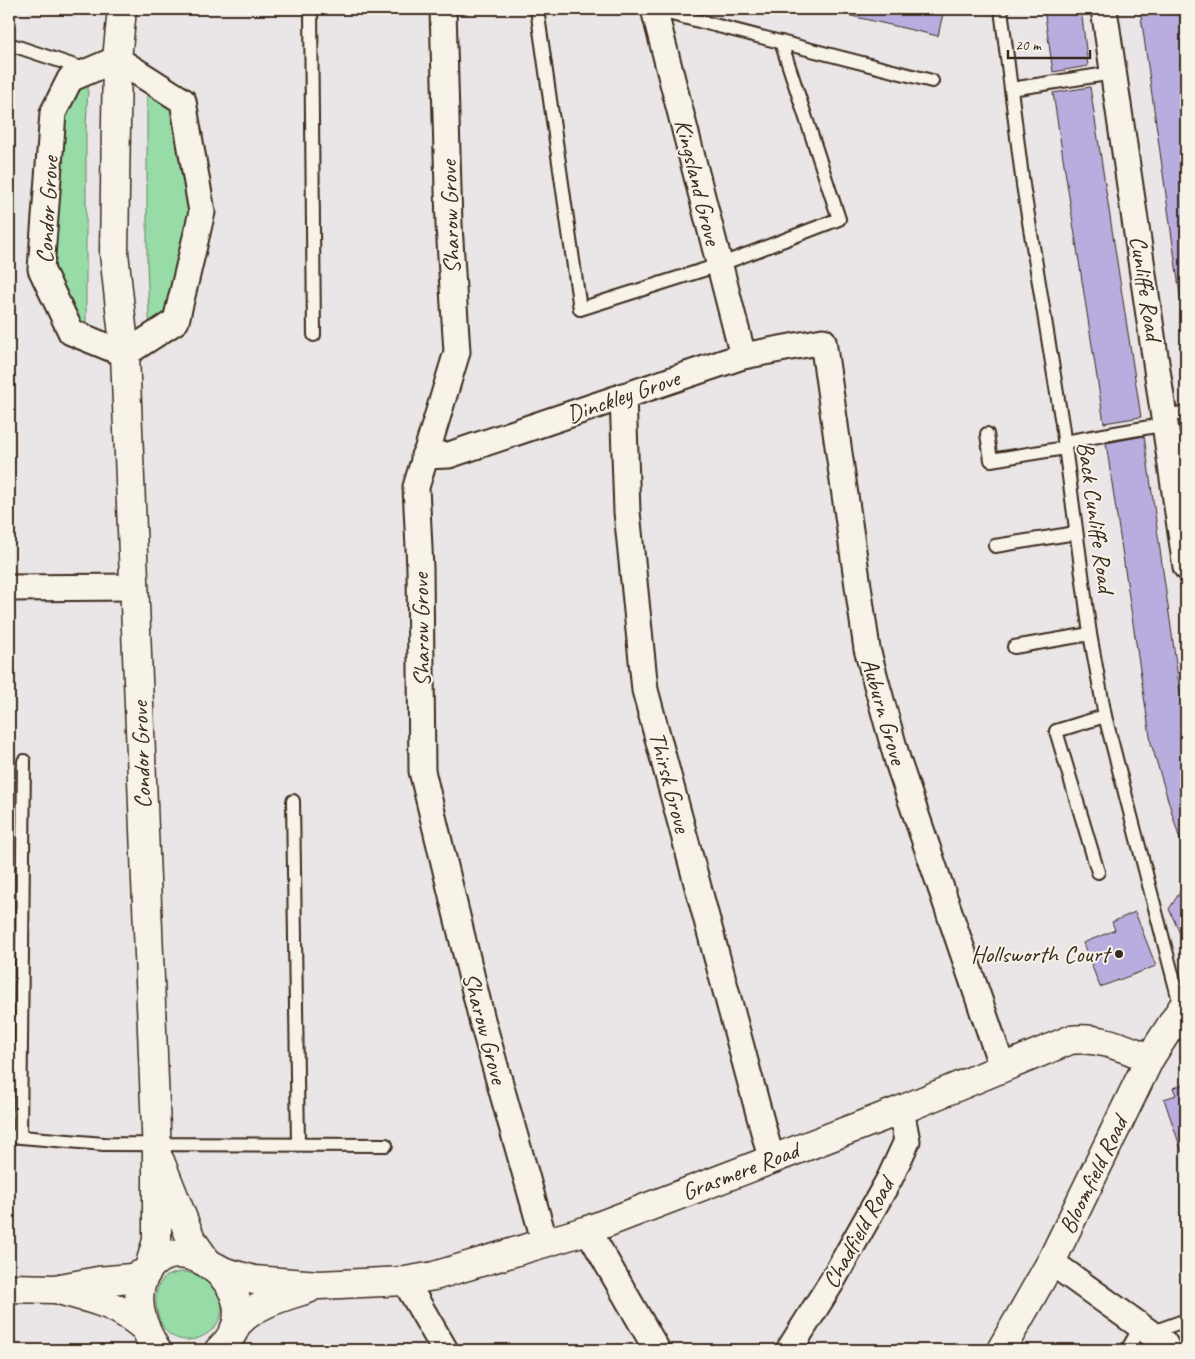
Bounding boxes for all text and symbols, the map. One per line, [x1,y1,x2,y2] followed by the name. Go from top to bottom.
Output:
[1008,28,1090,60] scale bar
[1015,36,1042,55] text: 20 m
[668,116,729,250] street label: Kingsland Grove
[29,153,65,264] street label: Condor Grove
[433,157,467,274] street label: Sharow Grove
[1123,234,1170,346] street label: Cunliffe Road
[563,362,685,429] street label: Dinckley Grove
[1071,440,1122,598] street label: Back Cunliffe Road
[405,571,437,687] street label: Sharow Grove
[854,654,914,770] street label: Auburn Grove
[124,699,158,809] street label: Condor Grove
[642,728,698,838] street label: Thirsk Grove
[971,939,1112,969] place label: Hollsworth Court
[1113,948,1125,960] marker: Hollsworth Court
[456,969,515,1089] street label: Sharow Grove
[1052,1108,1136,1239] street label: Bloomfield Road
[677,1134,806,1207] street label: Grasmere Road
[815,1169,902,1293] street label: Chadfield Road

